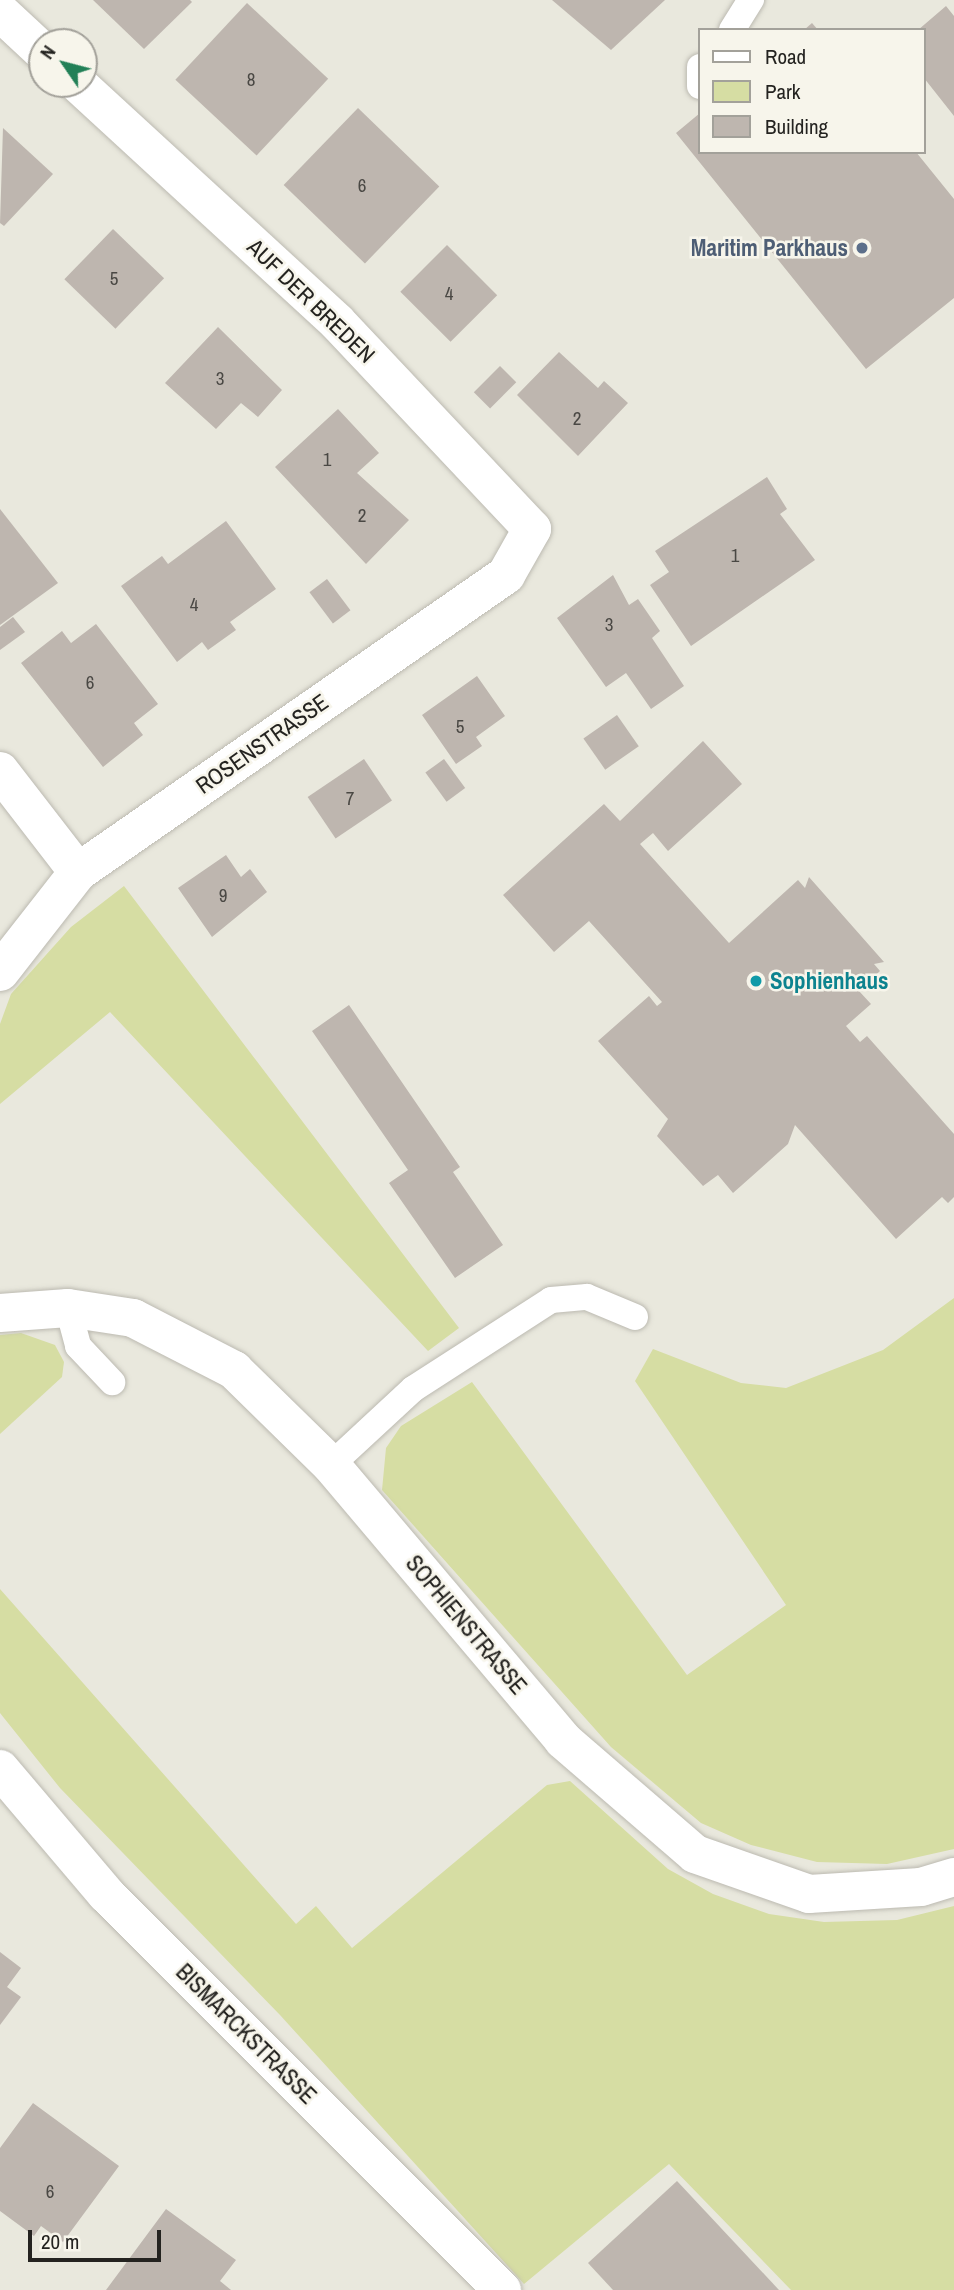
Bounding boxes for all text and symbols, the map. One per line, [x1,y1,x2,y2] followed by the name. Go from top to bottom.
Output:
[28,28,98,98] north arrow
[698,28,926,154] legend
[34,40,61,64] text: N
[765,42,806,71] text: Road
[247,69,255,91] house number: 8
[765,77,800,106] text: Park
[765,112,828,141] text: Building
[358,175,366,197] house number: 6
[241,233,381,369] street label: AUF DER BREDEN
[691,234,848,262] place label: Maritim Parkhaus
[854,240,870,256] marker: Maritim Parkhaus
[110,268,118,290] house number: 5
[445,283,453,305] house number: 4
[216,368,224,390] house number: 3
[573,408,581,430] house number: 2
[323,449,331,471] house number: 1
[358,505,366,527] house number: 2
[731,545,739,567] house number: 1
[190,594,198,616] house number: 4
[605,614,613,636] house number: 3
[86,672,94,694] house number: 6
[191,688,333,800] street label: ROSENSTRASSE
[456,716,464,738] house number: 5
[346,788,354,810] house number: 7
[219,885,227,907] house number: 9
[770,967,888,995] place label: Sophienhaus
[748,973,764,989] marker: Sophienhaus
[400,1550,532,1700] street label: SOPHIENSTRASSE
[170,1958,322,2110] street label: BISMARCKSTRASSE
[46,2181,54,2203] house number: 6
[32,2216,164,2260] scale bar
[41,2227,79,2256] text: 20 m

